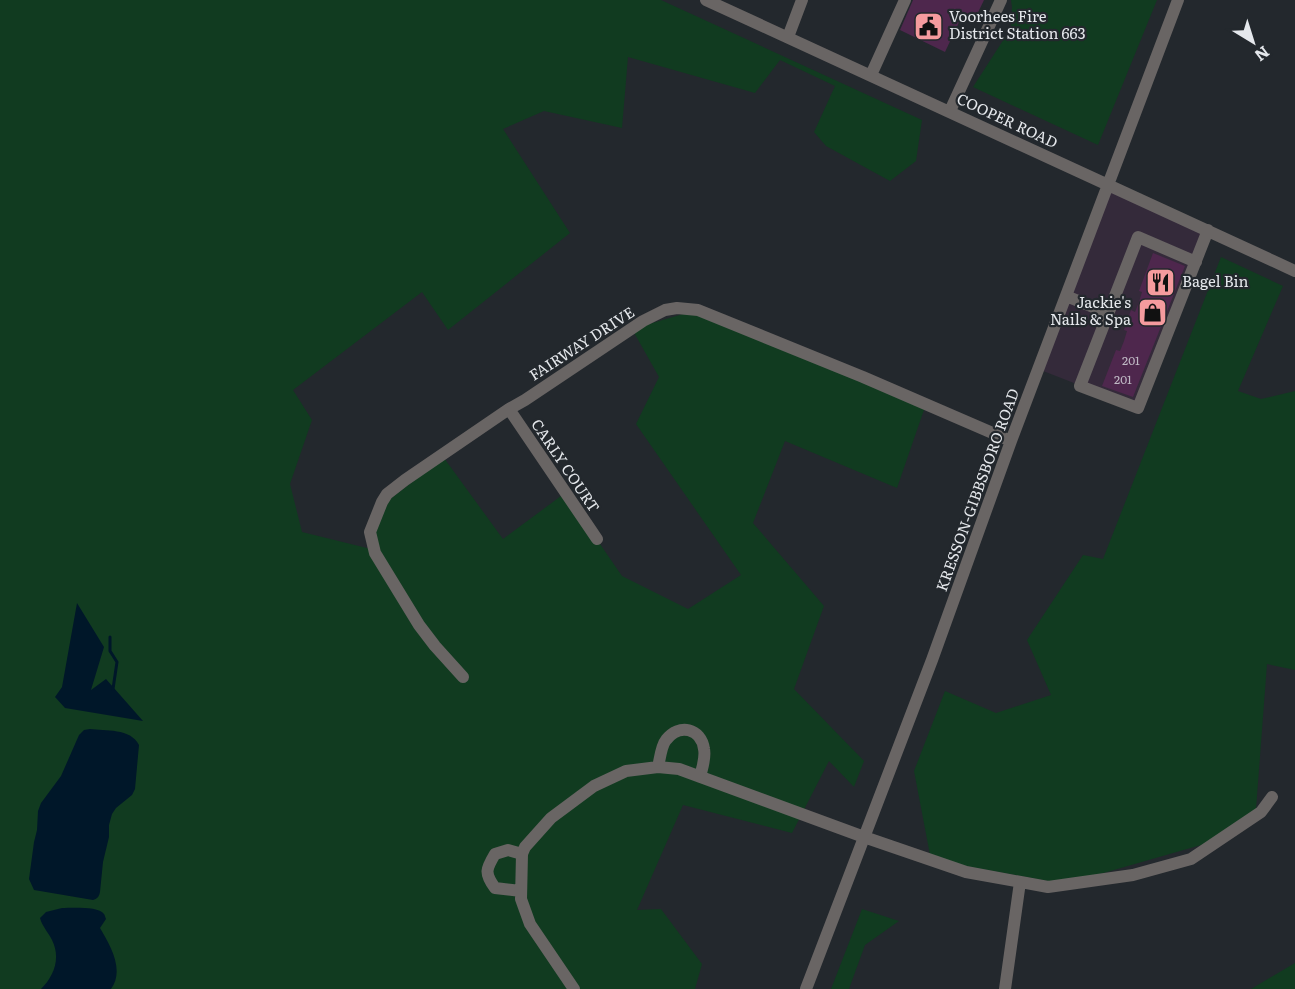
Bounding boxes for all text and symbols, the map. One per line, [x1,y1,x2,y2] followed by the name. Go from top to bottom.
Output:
[949,4,1086,44] place label: Voorhees Fire District Station 663
[912,10,944,42] public building icon: Voorhees Fire District Station 663
[1223,12,1283,72] north arrow
[1250,41,1276,68] text: N
[953,86,1062,153] street label: COOPER ROAD
[1145,266,1177,298] restaurant icon: Bagel Bin
[1182,269,1249,292] place label: Bagel Bin
[1050,290,1132,330] place label: Jackie's Nails & Spa
[1136,296,1168,328] shop icon: Jackie's Nails & Spa
[524,300,639,386] street label: FAIRWAY DRIVE
[1122,351,1140,369] house number: 201
[1114,370,1132,388] house number: 201
[929,385,1024,594] street label: KRESSON-GIBBSBORO ROAD
[526,414,606,517] street label: CARLY COURT

